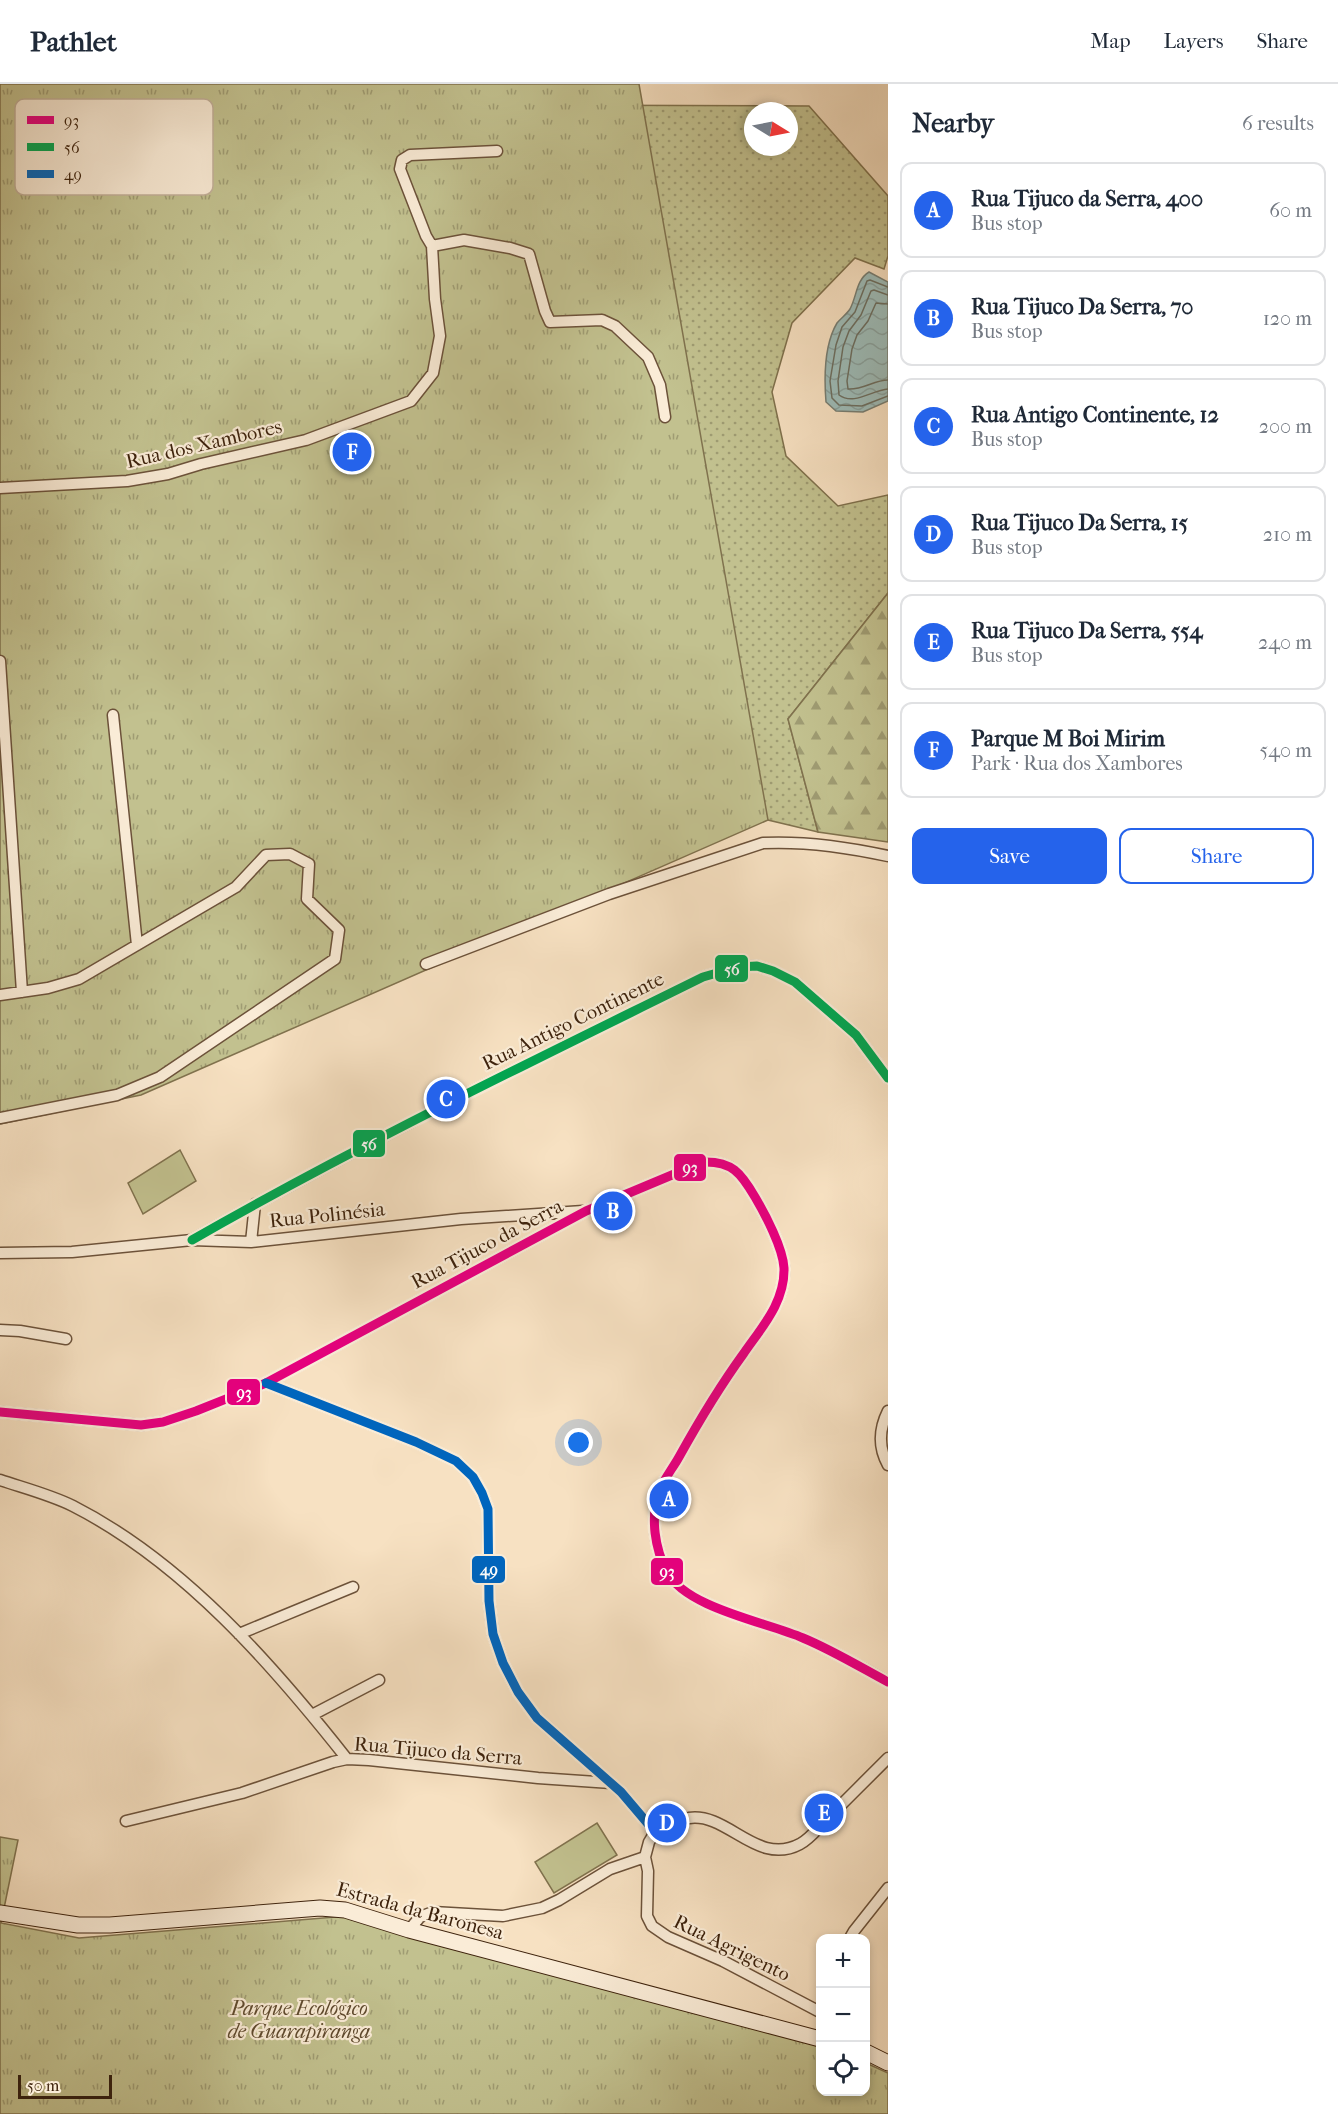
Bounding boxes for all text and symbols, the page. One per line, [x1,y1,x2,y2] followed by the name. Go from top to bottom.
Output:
[30,25,117,58] text: Pathlet
[1090,29,1131,53] text: Map
[1164,29,1223,53] text: Layers
[1256,29,1308,53] text: Share
[15,99,213,195] legend
[744,102,798,156] north arrow
[912,108,994,139] text: Nearby
[64,111,79,130] text: 93
[1242,112,1314,135] text: 6 results
[64,138,80,157] text: 56
[64,165,82,184] text: 49
[971,186,1203,212] text: Rua Tijuco da Serra, 400
[927,199,940,222] text: A
[1269,199,1312,222] text: 60 m
[971,212,1043,235] text: Bus stop
[971,294,1193,320] text: Rua Tijuco Da Serra, 70
[927,307,940,330] text: B
[1263,307,1312,330] text: 120 m
[971,320,1043,343] text: Bus stop
[971,402,1219,428] text: Rua Antigo Continente, 12
[124,415,284,473] street label: Rua dos Xambores
[927,415,940,438] text: C
[1259,415,1312,438] text: 200 m
[971,428,1043,451] text: Bus stop
[332,430,372,475] pin: F
[971,510,1188,536] text: Rua Tijuco Da Serra, 15
[926,523,941,546] text: D
[1263,523,1312,546] text: 210 m
[971,536,1043,559] text: Bus stop
[971,618,1203,644] text: Rua Tijuco Da Serra, 554
[927,631,940,654] text: E
[1258,631,1312,654] text: 240 m
[971,644,1043,667] text: Bus stop
[971,726,1165,752] text: Parque M Boi Mirim
[928,739,939,762] text: F
[1260,739,1312,762] text: 540 m
[971,752,1183,775] text: Park · Rua dos Xambores
[912,828,1107,884] button: Save
[1119,828,1314,884] button: Share
[714,954,749,983] line badge: 56
[724,960,740,979] text: 56
[478,967,668,1075] street label: Rua Antigo Continente
[426,1076,466,1122] pin: C
[352,1129,386,1158] line badge: 56
[361,1135,377,1154] text: 56
[673,1153,707,1182] line badge: 93
[682,1158,697,1178] text: 93
[594,1188,632,1234] pin: B
[407,1194,567,1294] street label: Rua Tijuco da Serra
[268,1197,387,1233] street label: Rua Polinésia
[226,1378,261,1406] line badge: 93
[236,1383,251,1403] text: 93
[564,1428,593,1457] your location
[650,1476,688,1522] pin: A
[471,1555,506,1584] line badge: 49
[650,1557,684,1586] line badge: 93
[479,1560,498,1580] text: 49
[659,1562,674,1582] text: 93
[353,1732,524,1770] street label: Rua Tijuco da Serra
[804,1790,844,1836] pin: E
[648,1800,686,1846] pin: D
[334,1878,507,1945] street label: Estrada da Baronesa
[670,1910,794,1986] street label: Rua Agrigento
[816,1934,870,2096] map controls
[816,1934,870,1988] button: +
[816,1988,870,2042] button: −
[228,1997,370,2043] park label: Parque Ecológico de Guarapiranga
[816,2042,870,2096] button: locate
[18,2072,112,2100] scale bar
[27,2076,59,2095] text: 50 m

